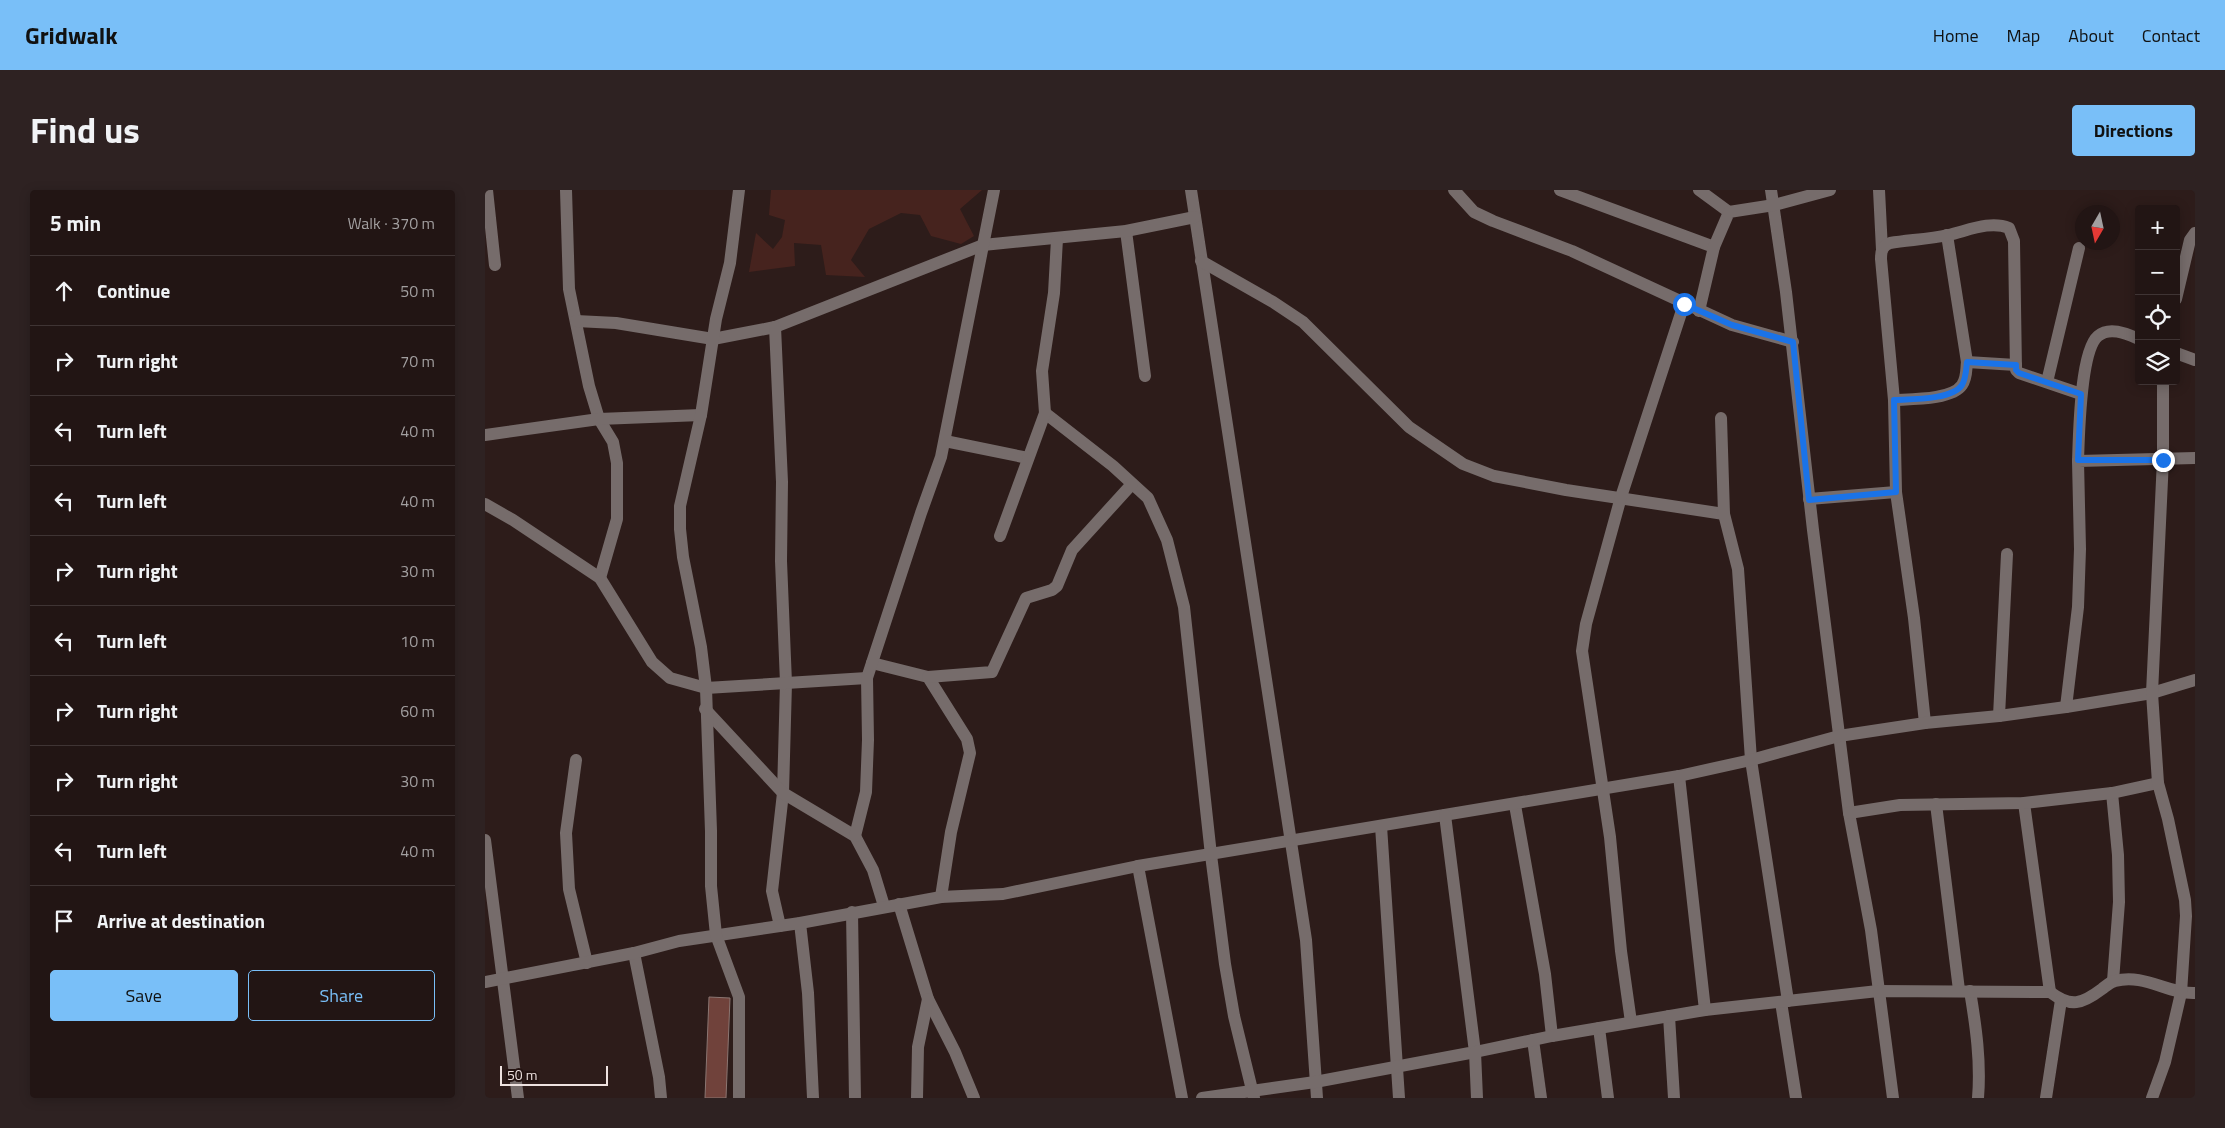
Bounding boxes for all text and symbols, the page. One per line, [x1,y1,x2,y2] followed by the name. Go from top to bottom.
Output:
[25,17,118,53] text: Gridwalk
[1933,22,1979,49] text: Home
[2007,22,2040,49] text: Map
[2068,22,2114,49] text: About
[2142,22,2200,49] text: Contact
[30,103,140,157] text: Find us
[2072,105,2195,156] button: Directions
[2075,205,2120,250] north arrow
[2135,205,2180,385] map controls
[2135,205,2180,250] button: +
[50,207,101,239] text: 5 min
[347,211,435,235] text: Walk · 370 m
[2135,250,2180,295] button: −
[97,276,170,305] text: Continue
[50,277,78,305] icon: ahead
[400,279,435,303] text: 50 m
[1673,293,1696,316] route start
[2135,295,2180,340] button: locate
[2135,340,2180,385] button: layers
[97,346,178,375] text: Turn right
[50,347,78,375] icon: right
[400,349,435,373] text: 70 m
[97,416,167,445] text: Turn left
[50,417,78,445] icon: left
[400,419,435,443] text: 40 m
[2152,449,2175,472] route end
[97,486,167,515] text: Turn left
[50,487,78,515] icon: left
[400,489,435,513] text: 40 m
[97,556,178,585] text: Turn right
[50,557,78,585] icon: right
[400,559,435,583] text: 30 m
[97,626,167,655] text: Turn left
[50,627,78,655] icon: left
[400,629,435,653] text: 10 m
[97,696,178,725] text: Turn right
[50,697,78,725] icon: right
[400,699,435,723] text: 60 m
[97,766,178,795] text: Turn right
[50,767,78,795] icon: right
[400,769,435,793] text: 30 m
[97,836,167,865] text: Turn left
[50,837,78,865] icon: left
[400,839,435,863] text: 40 m
[97,906,265,935] text: Arrive at destination
[50,907,78,935] icon: arrive
[50,970,238,1021] button: Save
[248,970,435,1021] button: Share
[500,1063,607,1086] scale bar
[507,1064,537,1085] text: 50 m

